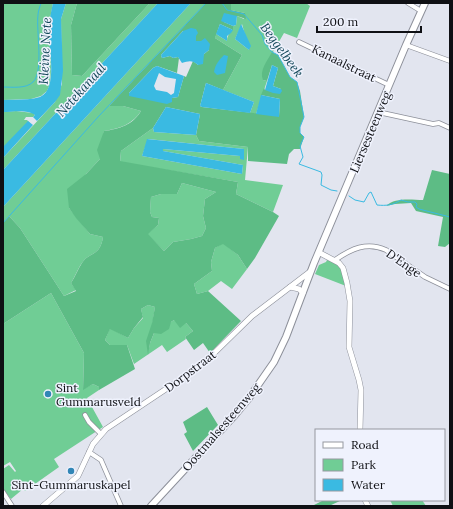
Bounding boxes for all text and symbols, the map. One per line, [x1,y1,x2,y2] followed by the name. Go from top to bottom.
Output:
[317,8,421,34] scale bar
[323,14,359,29] text: 200 m
[35,17,55,85] water label: Kleine Nete
[256,19,308,81] water label: Beggelbeek
[309,41,379,85] street label: Kanaalstraat
[52,59,110,120] water label: Netekanaal
[346,89,394,175] street label: Liersesteenweg
[384,246,425,281] street label: D'Enge
[161,347,219,395] street label: Dorpstraat
[56,380,141,409] place label: Sint Gummarusveld
[179,380,264,474] street label: Oostmalsesteenweg
[43,389,53,399] marker: Sint Gummarusveld
[315,429,445,501] legend
[351,437,379,452] text: Road
[351,457,377,472] text: Park
[66,466,76,476] marker: Sint-Gummaruskapel
[11,477,131,492] place label: Sint-Gummaruskapel
[351,477,386,492] text: Water

